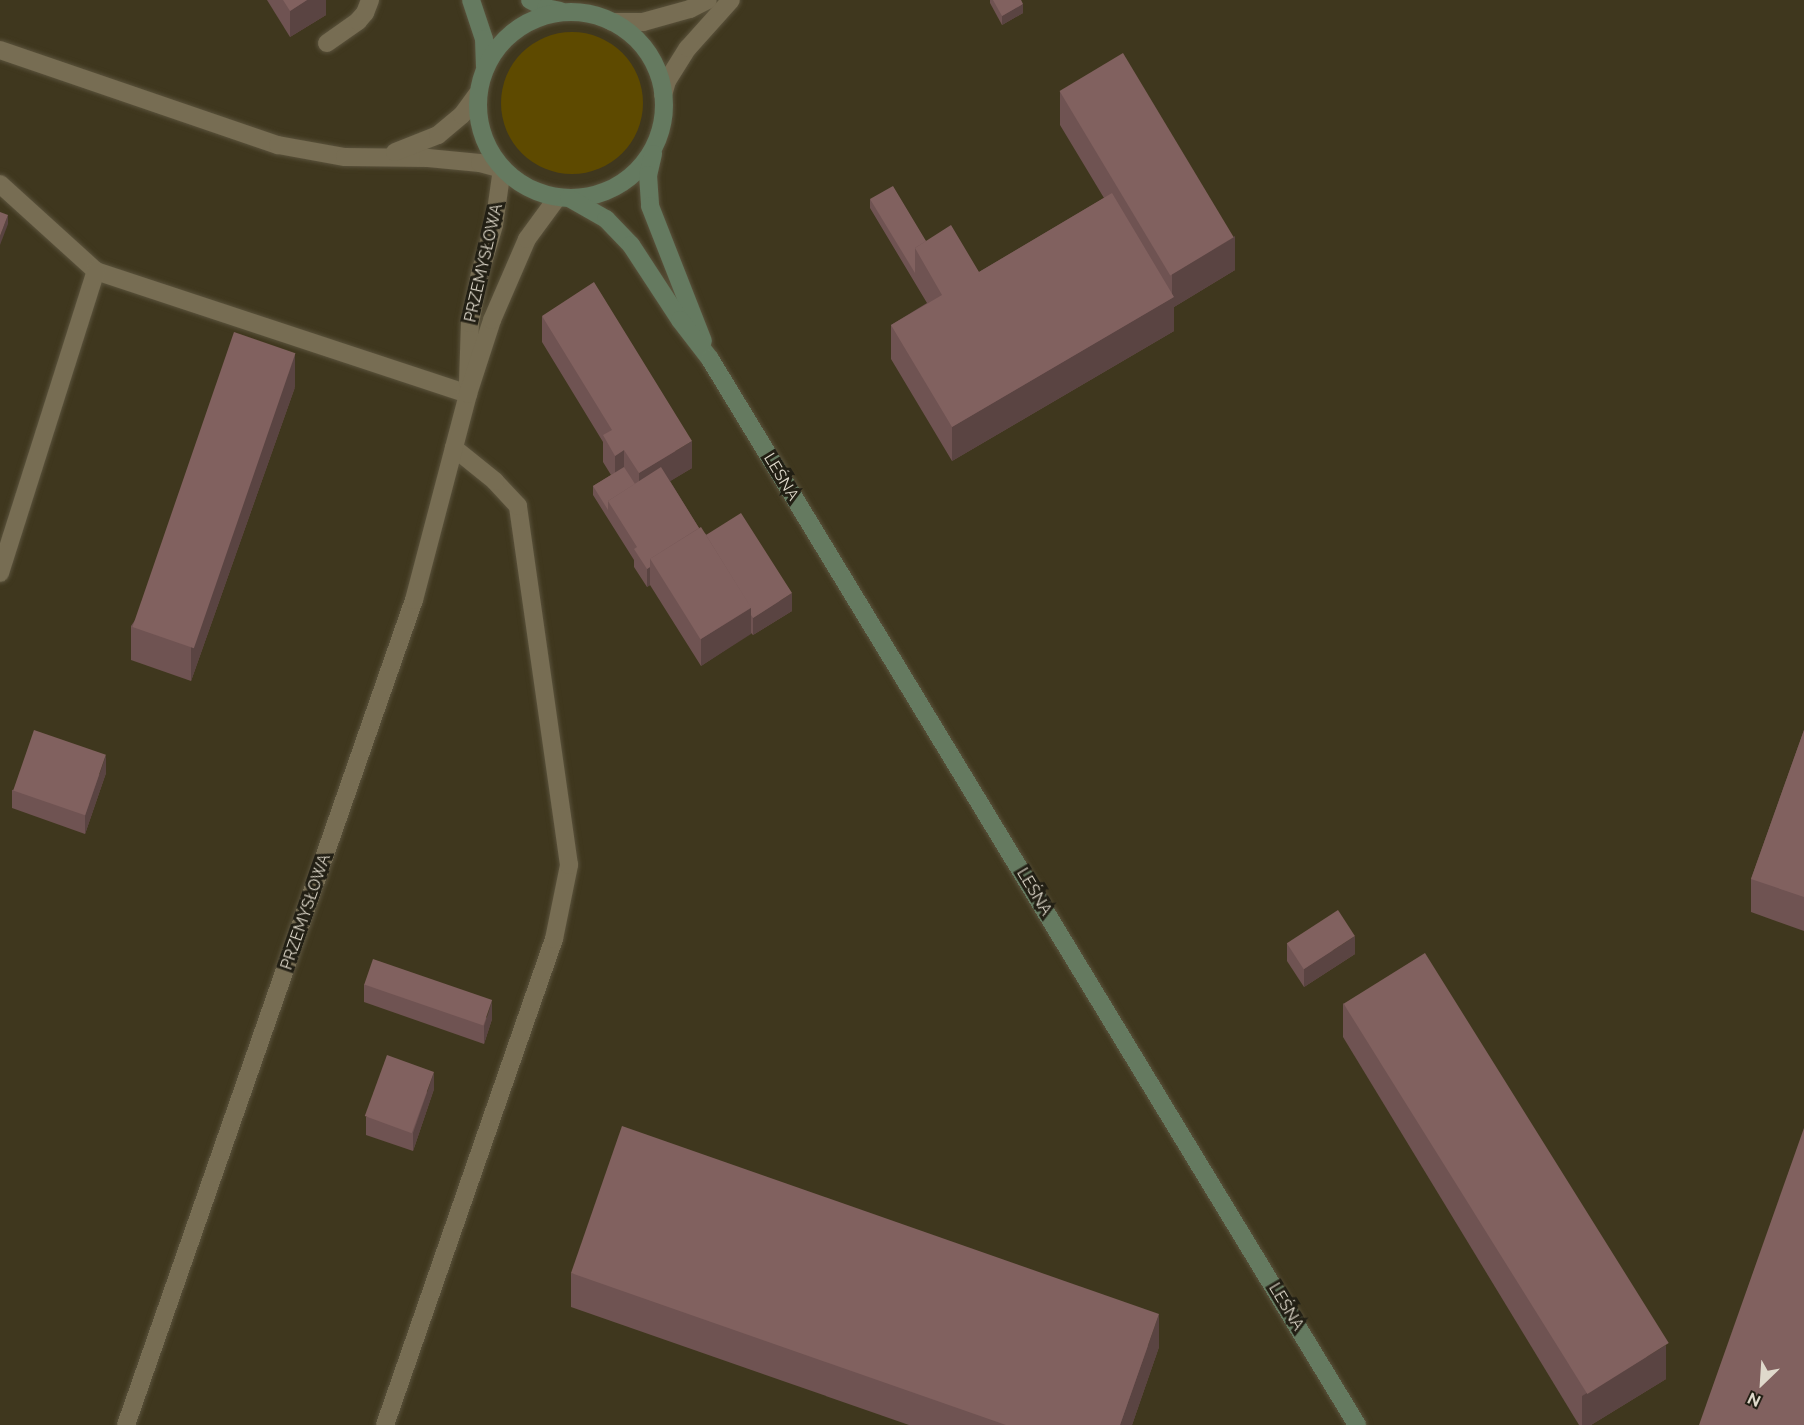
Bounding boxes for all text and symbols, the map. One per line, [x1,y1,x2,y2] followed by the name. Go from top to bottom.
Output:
[461,202,507,324] street label: PRZEMYSŁOWA
[759,450,803,504] street label: LEŚNA
[277,852,335,972] street label: PRZEMYSŁOWA
[1012,865,1056,919] street label: LEŚNA
[1264,1280,1308,1334] street label: LEŚNA
[1732,1353,1792,1413] north arrow
[1745,1389,1764,1411] text: N

